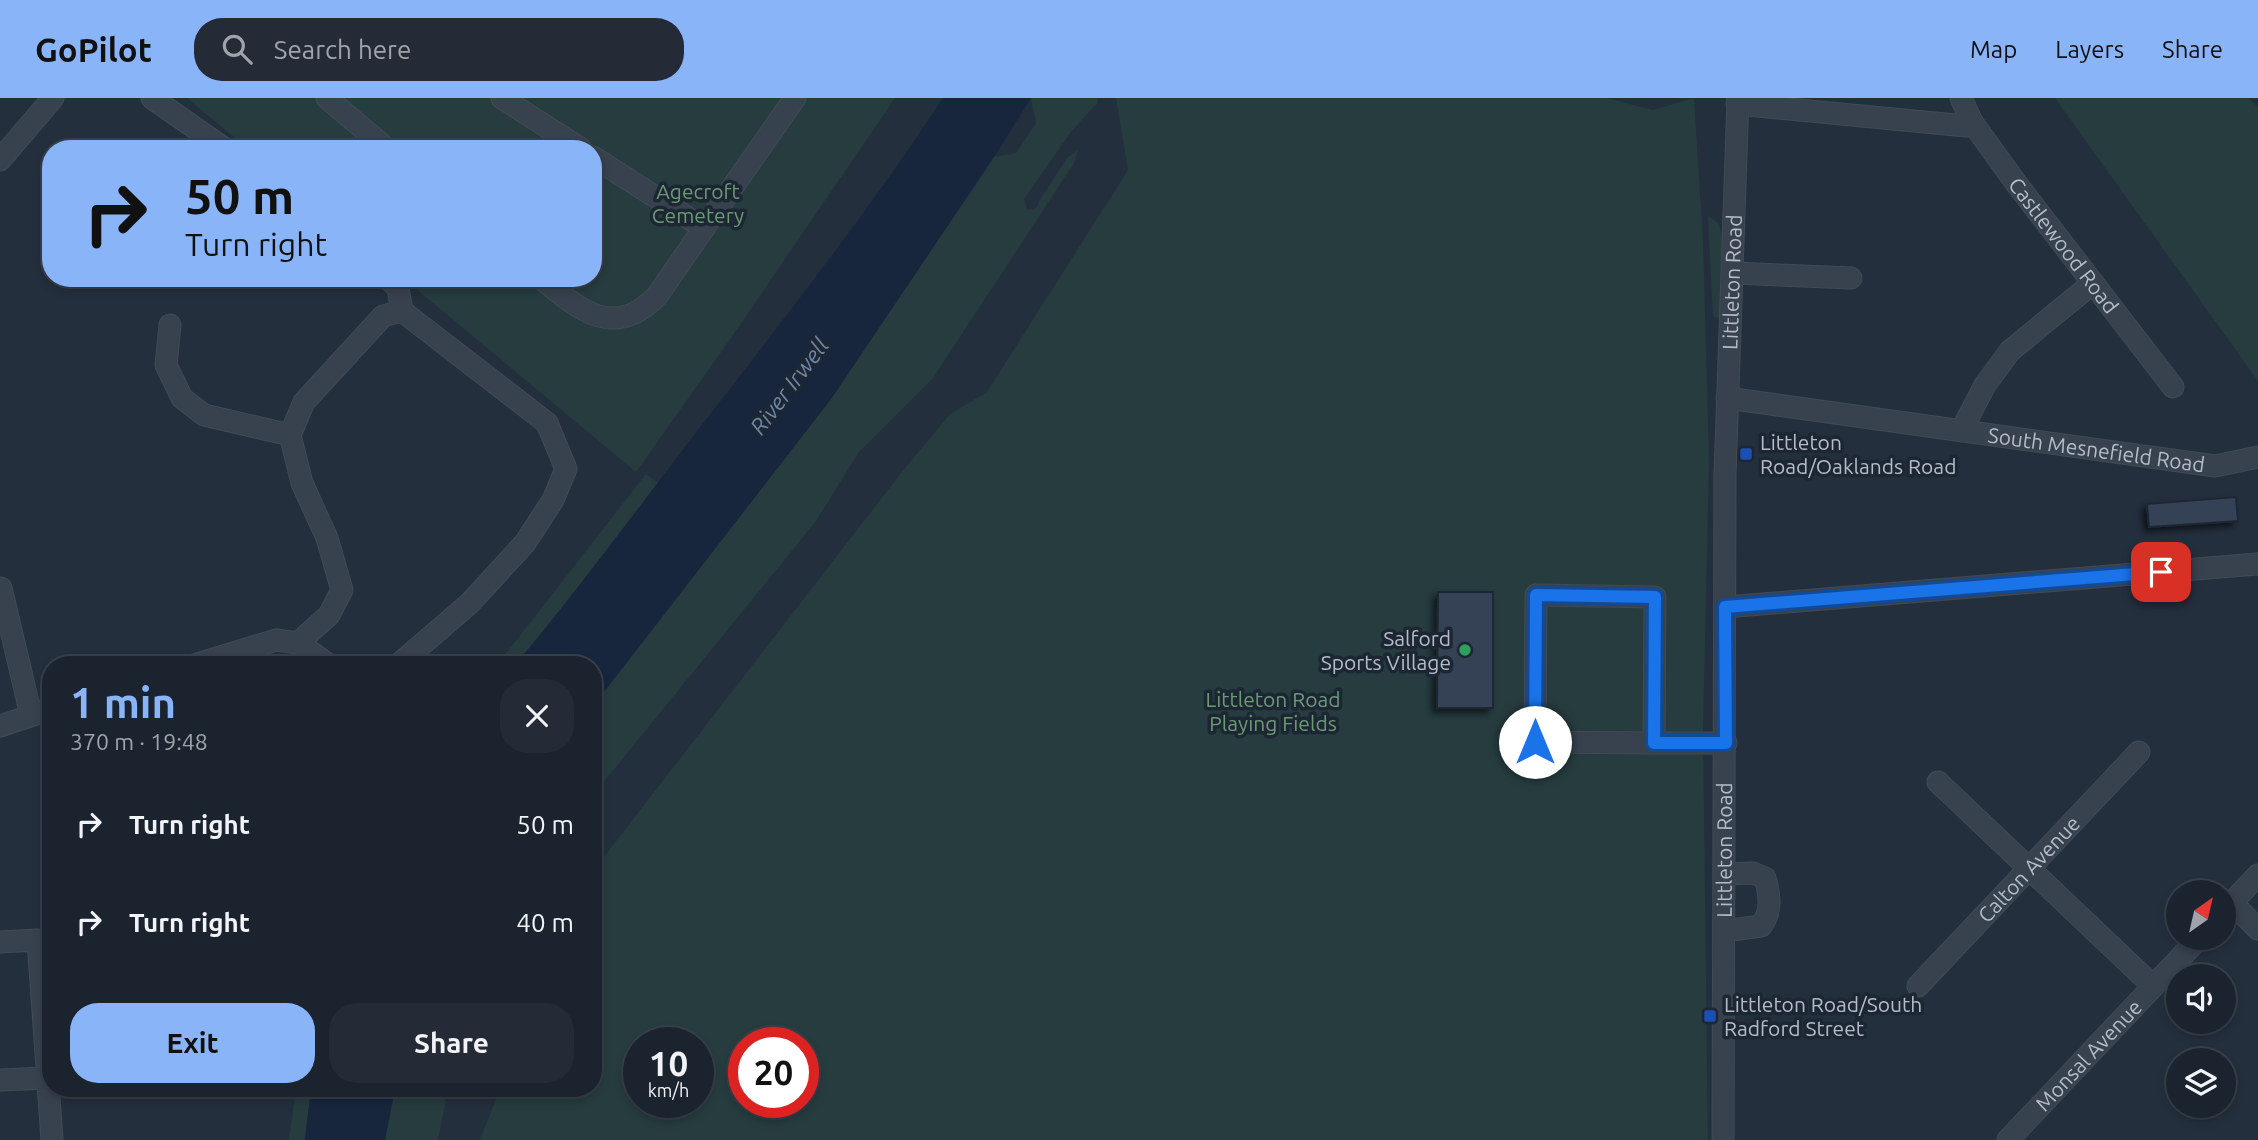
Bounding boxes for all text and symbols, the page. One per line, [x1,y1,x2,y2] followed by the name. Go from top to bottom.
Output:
[194,18,684,81] search box
[218,30,256,68] icon: search
[35,31,152,68] text: GoPilot
[274,35,411,64] text: Search here
[1970,36,2017,63] text: Map
[2055,36,2124,63] text: Layers
[2162,36,2223,63] text: Share
[70,168,161,259] icon: right
[185,168,294,223] text: 50 m
[2004,173,2124,318] street label: Castlewood Road
[652,179,744,227] park label: Agecroft Cemetery
[1717,214,1746,350] street label: Littleton Road
[185,226,327,262] text: Turn right
[745,333,834,439] water label: River Irwell
[1986,423,2206,476] street label: South Mesnefield Road
[1760,430,1956,478] place label: Littleton Road/Oaklands Road
[1738,446,1754,462] marker: Littleton Road/Oaklands Road
[2131,542,2191,602] pin
[2142,553,2180,591] icon: arrive
[1321,626,1451,674] place label: Salford Sports Village
[1457,642,1473,658] marker: Salford Sports Village
[70,679,176,726] text: 1 min
[500,679,574,753] button: close
[1205,687,1341,735] park label: Littleton Road Playing Fields
[1498,705,1572,779] position arrow
[70,729,208,754] text: 370 m · 19:48
[1712,782,1736,918] street label: Littleton Road
[70,805,108,843] icon: right
[129,810,250,839] text: Turn right
[516,810,574,839] text: 50 m
[1973,811,2084,927] street label: Calton Avenue
[2166,880,2236,950] north arrow
[2166,880,2236,1118] map controls
[70,903,108,941] icon: right
[129,908,250,937] text: Turn right
[516,908,574,937] text: 40 m
[2166,964,2236,1034] button: sound
[1724,992,1922,1040] place label: Littleton Road/South Radford Street
[2030,995,2146,1115] street label: Monsal Avenue
[70,1003,315,1083] button: Exit
[329,1003,574,1083] button: Share
[1702,1008,1718,1024] marker: Littleton Road/South Radford Street
[728,1027,819,1118] speed limit sign: 20
[649,1043,688,1083] text: 10
[2166,1048,2236,1118] button: layers
[648,1080,689,1100] text: km/h

